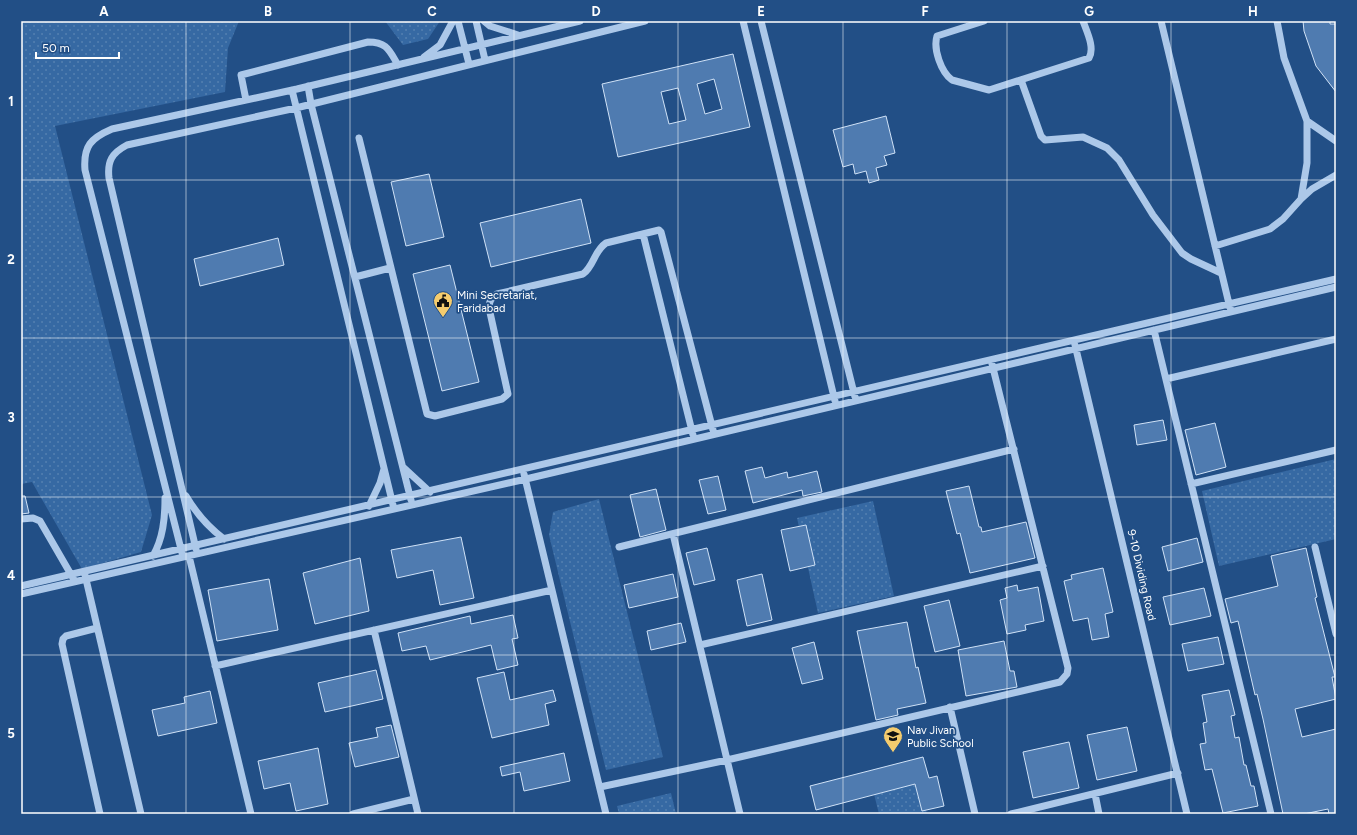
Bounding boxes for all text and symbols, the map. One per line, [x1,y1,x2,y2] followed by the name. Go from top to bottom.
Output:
[99,4,109,19] text: A
[264,4,272,19] text: B
[427,4,437,19] text: C
[591,4,601,19] text: D
[757,4,765,19] text: E
[921,4,929,19] text: F
[1084,4,1094,19] text: G
[1248,4,1258,19] text: H
[36,34,119,60] scale bar
[42,41,70,55] text: 50 m
[8,94,14,109] text: 1
[7,252,15,267] text: 2
[457,289,537,315] place label: Mini Secretariat, Faridabad
[432,290,454,318] public building icon: Mini Secretariat, Faridabad
[7,410,15,425] text: 3
[1125,528,1158,622] street label: 9-10 Dividing Road
[7,568,15,583] text: 4
[907,724,974,750] place label: Nav Jivan Public School
[882,725,904,753] school or university icon: Nav Jivan Public School
[7,726,15,741] text: 5

